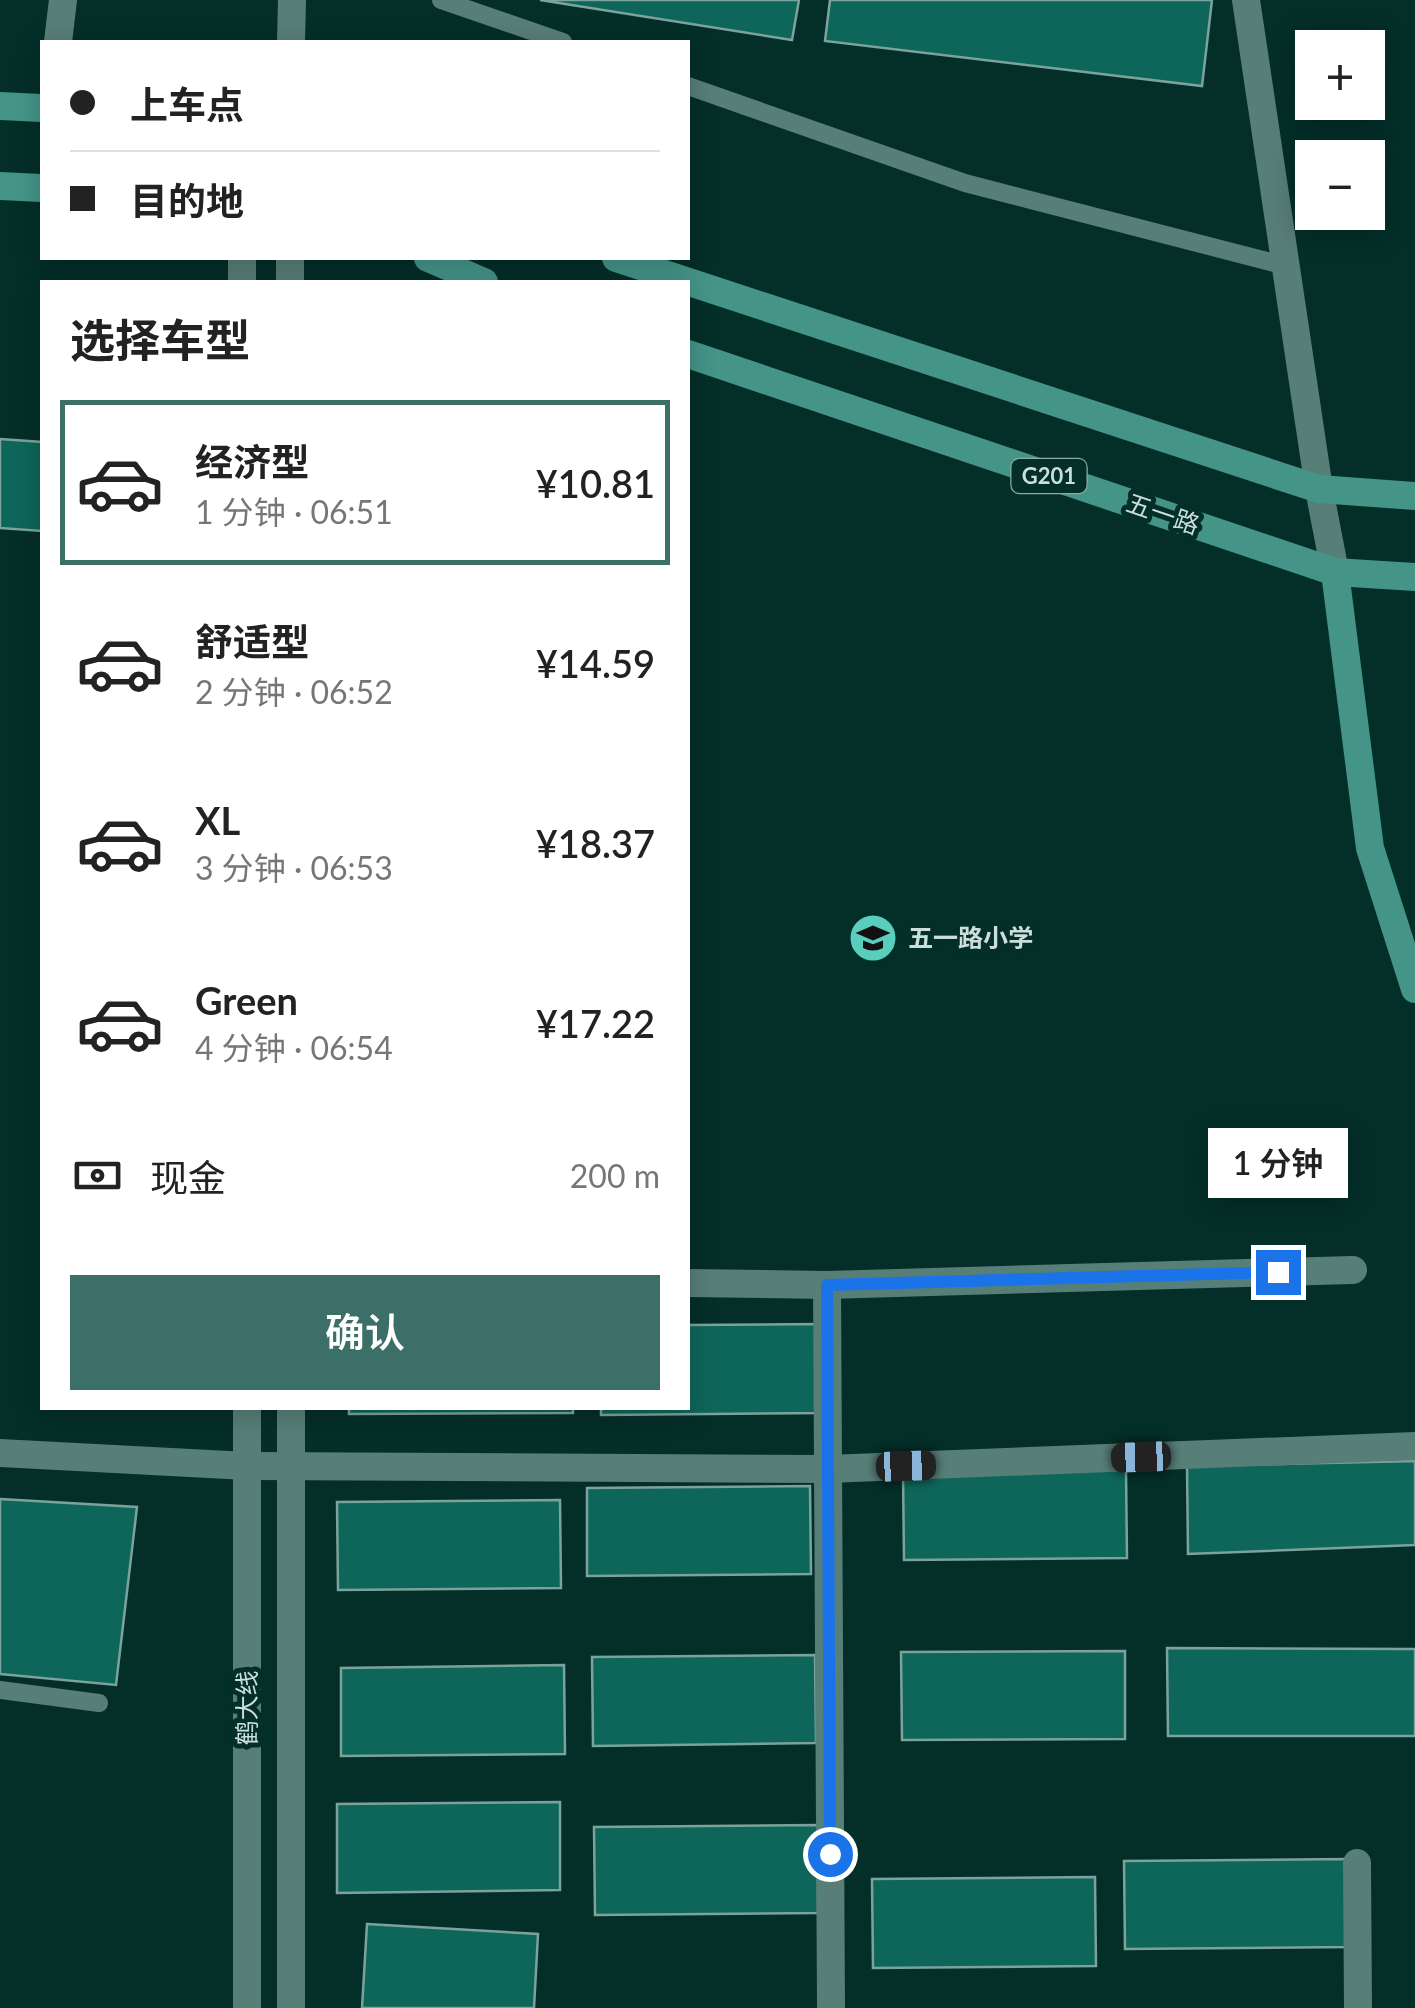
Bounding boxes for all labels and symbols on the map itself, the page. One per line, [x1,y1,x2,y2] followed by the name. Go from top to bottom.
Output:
[1012,459,1086,493] road number: G201
[1123,487,1204,539] street label: 五一路
[847,912,899,964] school or university icon: 五一路小学
[908,922,1033,952] place label: 五一路小学
[1208,1127,1348,1197] callout: 1 分钟
[1256,1250,1301,1295] route end
[1110,1441,1172,1473] car
[875,1450,937,1482] car
[231,1670,261,1746] street label: 鹤大线
[808,1832,853,1877] route start

